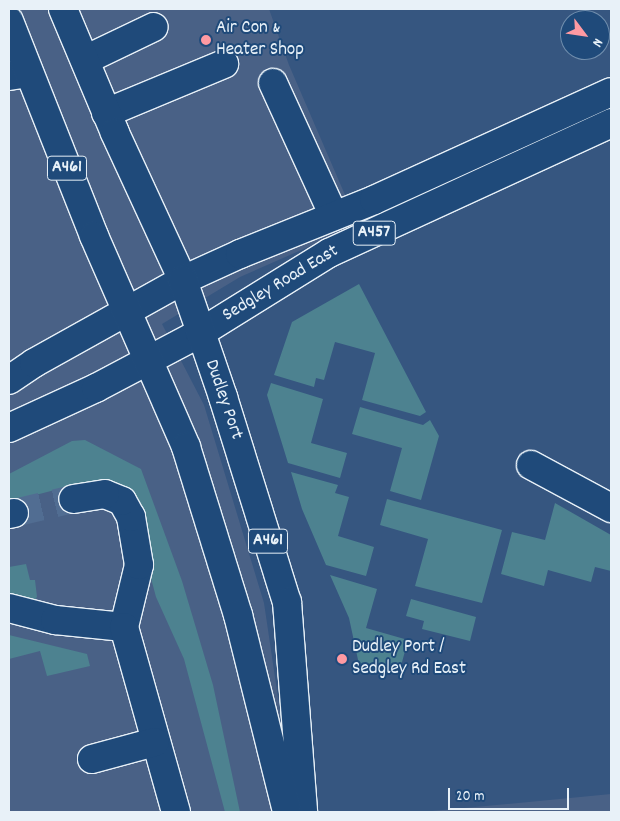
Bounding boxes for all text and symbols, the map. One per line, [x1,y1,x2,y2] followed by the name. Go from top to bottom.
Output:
[560,10,610,60] north arrow
[216,18,304,62] place label: Air Con & Heater Shop
[200,34,212,46] marker: Air Con & Heater Shop
[587,34,607,50] text: N
[46,152,88,184] road number: A461
[352,218,396,248] road number: A457
[219,240,343,328] street label: Sedgley Road East
[199,357,247,443] street label: Dudley Port
[247,526,289,556] road number: A461
[352,637,466,681] place label: Dudley Port / Sedgley Rd East
[336,653,348,665] marker: Dudley Port / Sedgley Rd East
[450,778,571,810] scale bar
[456,786,484,808] text: 20 m

